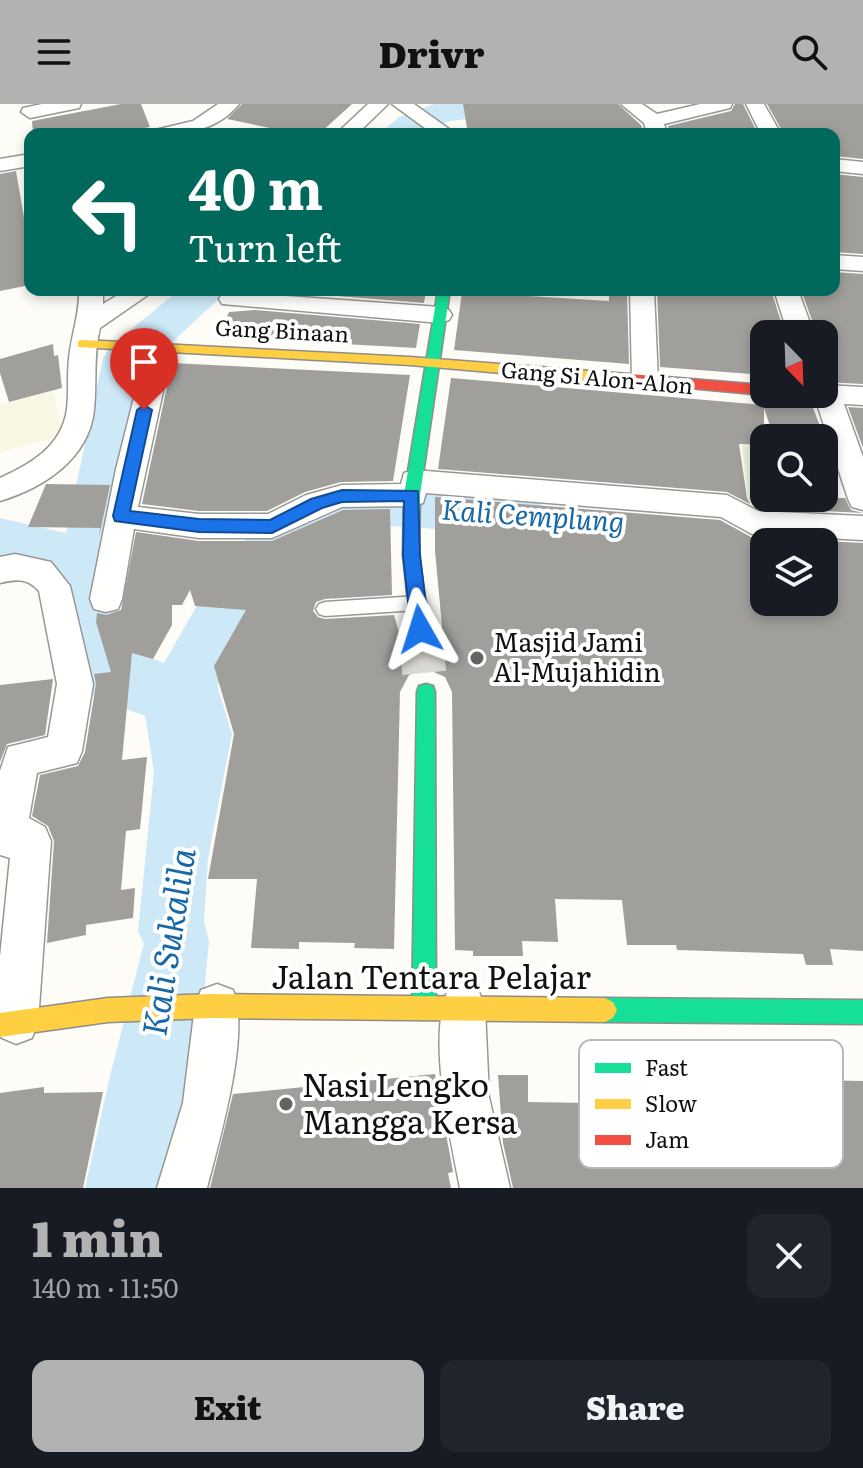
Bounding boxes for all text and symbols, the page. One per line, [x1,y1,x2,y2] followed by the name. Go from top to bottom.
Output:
[378,26,485,79] text: Drivr
[32,30,76,74] icon: menu
[787,30,831,74] icon: search
[188,144,323,227] text: 40 m
[56,160,160,264] icon: left
[188,220,342,273] text: Turn left
[214,310,350,349] street label: Gang Binaan
[750,320,838,408] north arrow
[750,320,838,616] map controls
[110,328,178,410] pin
[122,340,166,384] icon: arrive
[500,352,694,401] street label: Gang Si Alon-Alon
[750,424,838,512] button: search
[440,487,626,541] water label: Kali Cemplung
[750,528,838,616] button: layers
[378,587,462,671] position arrow
[493,621,661,690] place label: Masjid Jami Al-Mujahidin
[468,649,486,667] marker: Masjid Jami Al-Mujahidin
[127,843,206,1039] water label: Kali Sukalila
[271,951,591,999] street label: Jalan Tentara Pelajar
[579,1040,843,1168] legend
[645,1050,688,1083] text: Fast
[302,1059,518,1144] place label: Nasi Lengko Mangga Kersa
[645,1086,697,1119] text: Slow
[277,1095,295,1113] marker: Nasi Lengko Mangga Kersa
[645,1122,689,1155] text: Jam
[32,1201,163,1272] text: 1 min
[747,1214,831,1298] button: close
[32,1267,178,1306] text: 140 m · 11:50
[32,1360,424,1452] button: Exit
[440,1360,831,1452] button: Share

